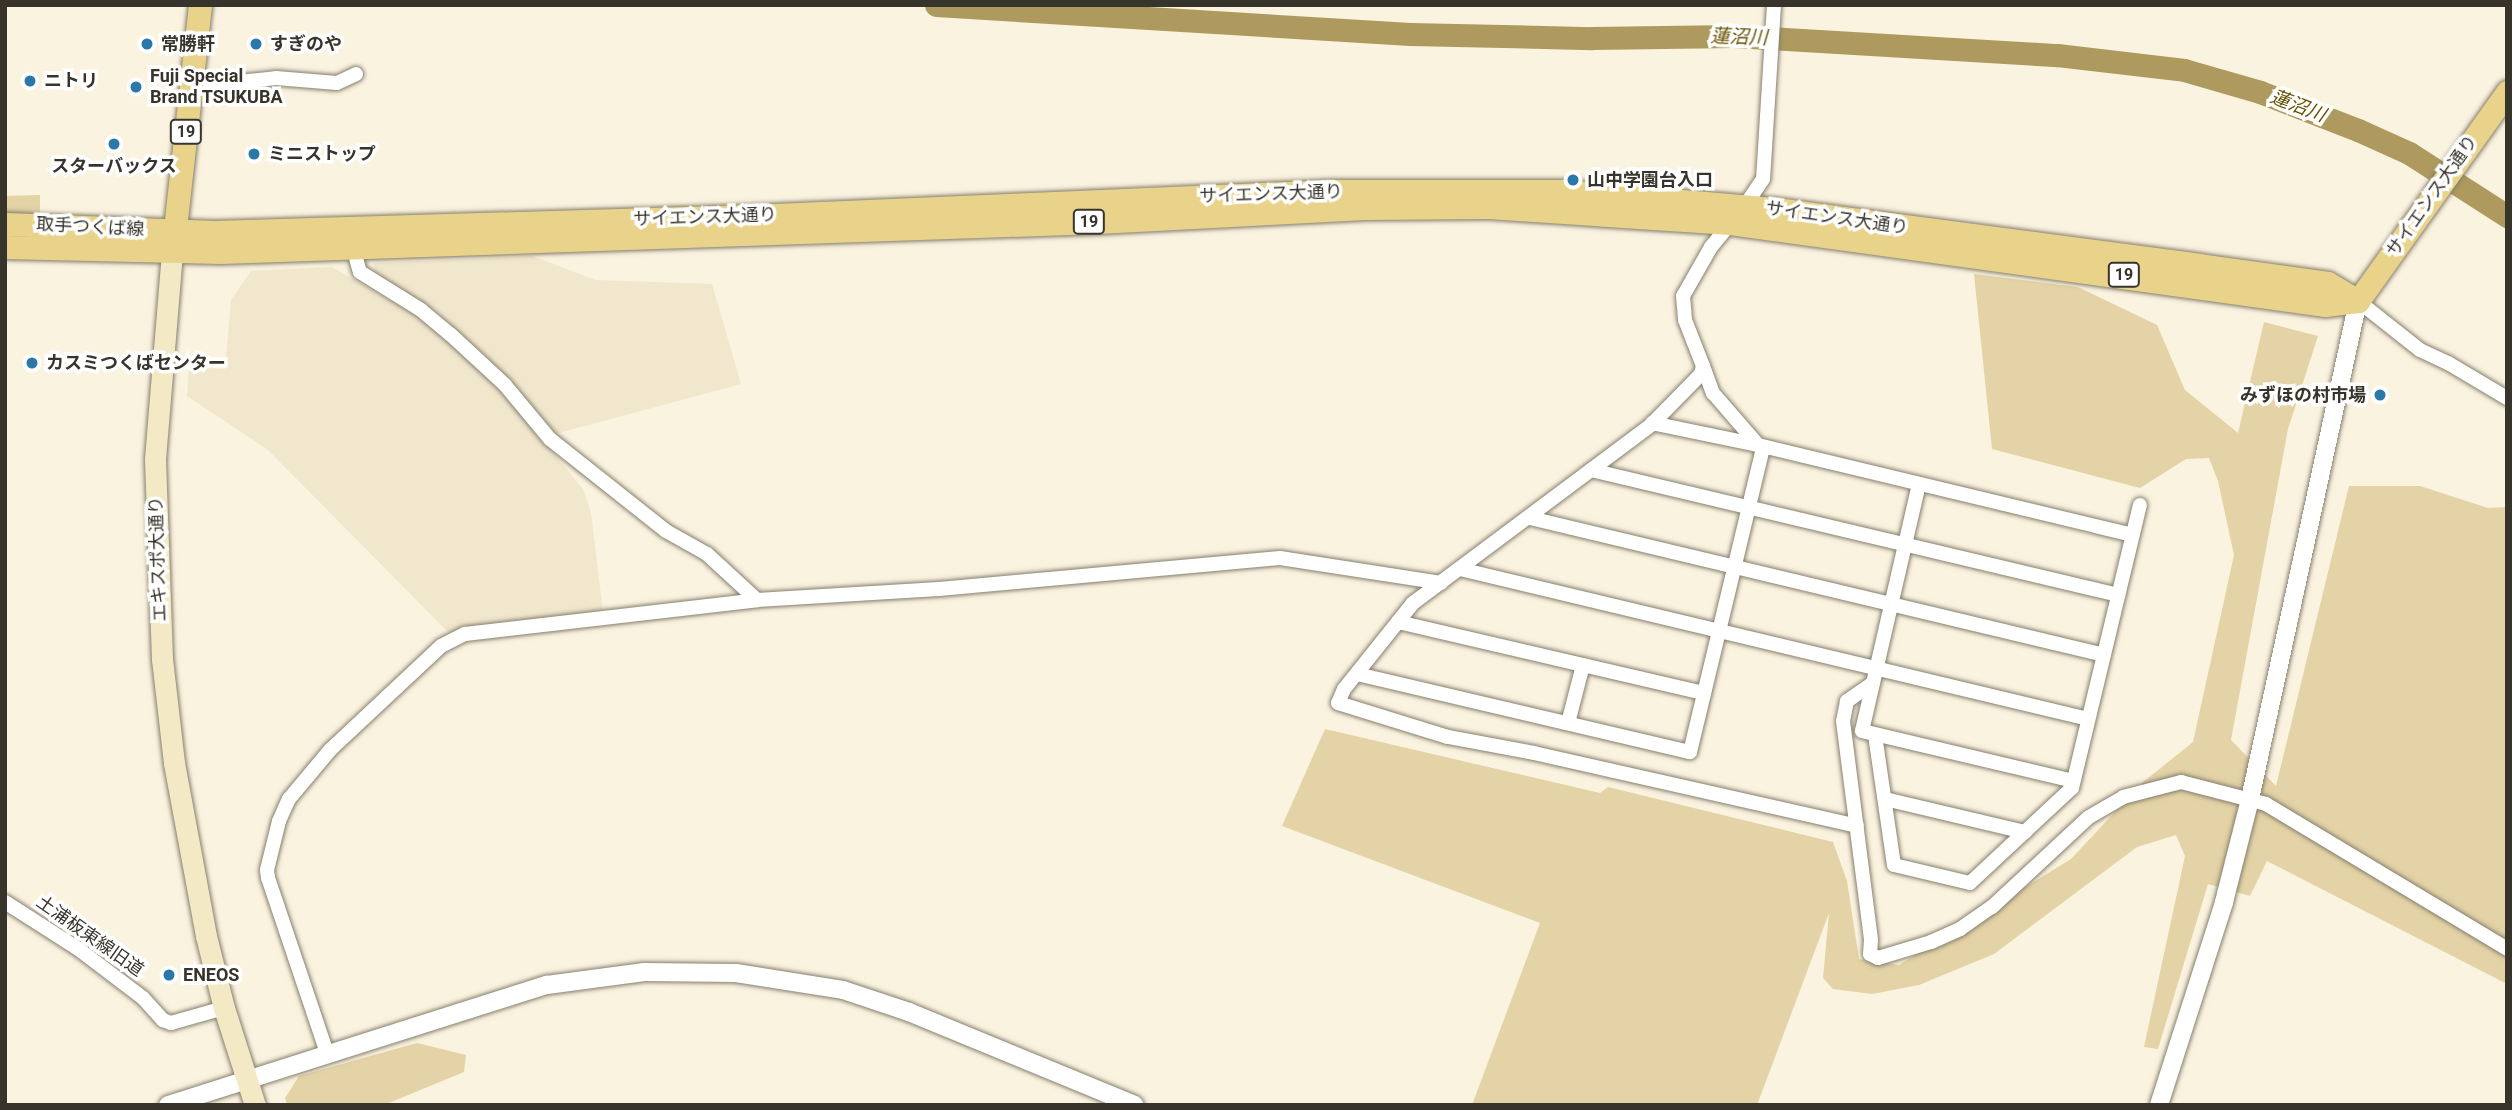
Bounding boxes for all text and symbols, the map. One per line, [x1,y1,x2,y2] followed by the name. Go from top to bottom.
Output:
[1710,25,1768,49] water label: 蓮沼川
[161,33,215,55] place label: 常勝軒
[270,33,342,55] place label: すぎのや
[139,36,155,52] marker: 常勝軒
[248,36,264,52] marker: すぎのや
[150,66,283,108] place label: Fuji Special Brand TSUKUBA
[44,70,98,92] place label: ニトリ
[22,73,38,89] marker: ニトリ
[128,79,144,95] marker: Fuji Special Brand TSUKUBA
[2267,85,2329,127] water label: 蓮沼川
[168,120,204,144] road number: 19
[2382,131,2482,261] street label: サイエンス大通り
[106,136,122,152] marker: スターバックス
[268,143,376,165] place label: ミニストップ
[246,146,262,162] marker: ミニストップ
[51,155,177,177] place label: スターバックス
[1587,169,1713,191] place label: 山中学園台入口
[1565,172,1581,188] marker: 山中学園台入口
[1199,181,1343,207] street label: サイエンス大通り
[1764,197,1910,239] street label: サイエンス大通り
[633,204,777,230] street label: サイエンス大通り
[1072,210,1106,234] road number: 19
[36,213,144,241] street label: 取手つくば線
[2106,262,2142,288] road number: 19
[46,352,226,374] place label: カスミつくばセンター
[24,355,40,371] marker: カスミつくばセンター
[2240,384,2366,406] place label: みずほの村市場
[2372,387,2388,403] marker: みずほの村市場
[145,496,171,622] street label: エキスポ大通り
[32,891,148,981] street label: 土浦板東線旧道
[183,964,239,986] place label: ENEOS
[161,967,177,983] marker: ENEOS

